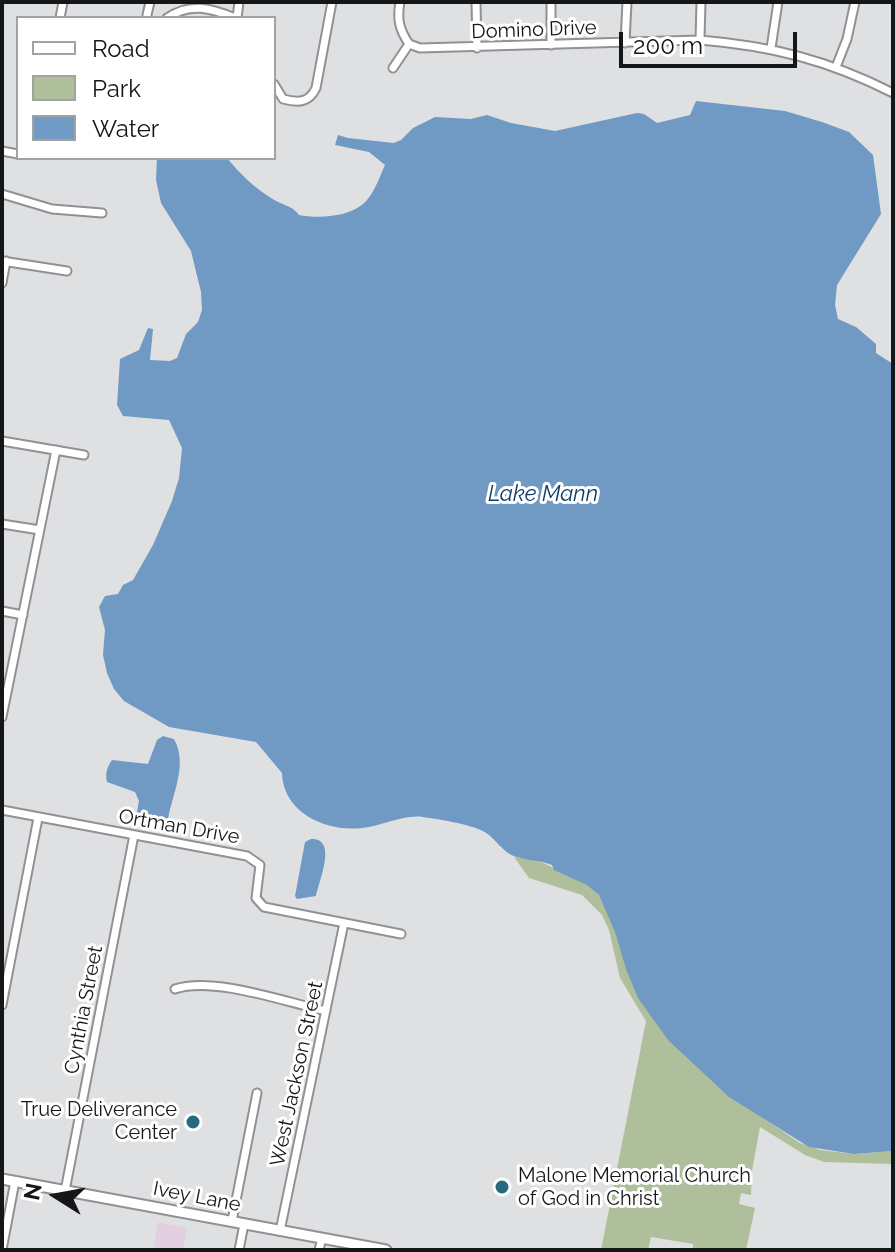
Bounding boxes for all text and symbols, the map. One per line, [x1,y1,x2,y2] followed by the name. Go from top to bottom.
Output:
[16,16,276,160] legend
[471,16,597,44] street label: Domino Drive
[623,16,801,66] scale bar
[633,31,703,60] text: 200 m
[92,34,150,63] text: Road
[92,74,141,103] text: Park
[92,114,159,143] text: Water
[488,481,598,507] water label: Lake Mann
[117,805,241,849] street label: Ortman Drive
[60,944,108,1076] street label: Cynthia Street
[266,979,328,1169] street label: West Jackson Street
[21,1098,177,1145] place label: True Deliverance Center
[184,1113,202,1131] marker: True Deliverance Center
[16,1156,96,1236] north arrow
[518,1164,751,1211] place label: Malone Memorial Church of God in Christ
[151,1177,243,1217] street label: Ivey Lane
[493,1178,511,1196] marker: Malone Memorial Church of God in Christ
[18,1181,47,1202] text: N

